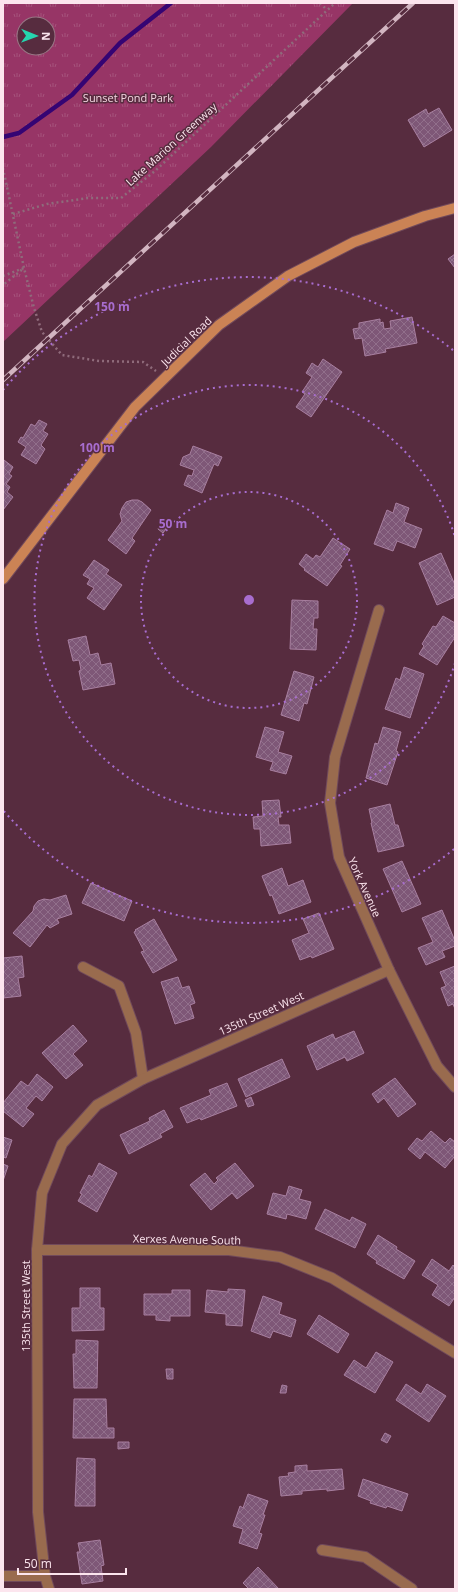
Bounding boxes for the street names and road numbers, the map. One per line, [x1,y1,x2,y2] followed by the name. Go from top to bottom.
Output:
[122,99,220,189] street label: Lake Marion Greenway
[157,313,215,370] street label: Judicial Road
[345,855,385,919] street label: York Avenue
[216,988,306,1038] street label: 135th Street West
[133,1231,241,1247] street label: Xerxes Avenue South
[18,1260,33,1352] street label: 135th Street West

